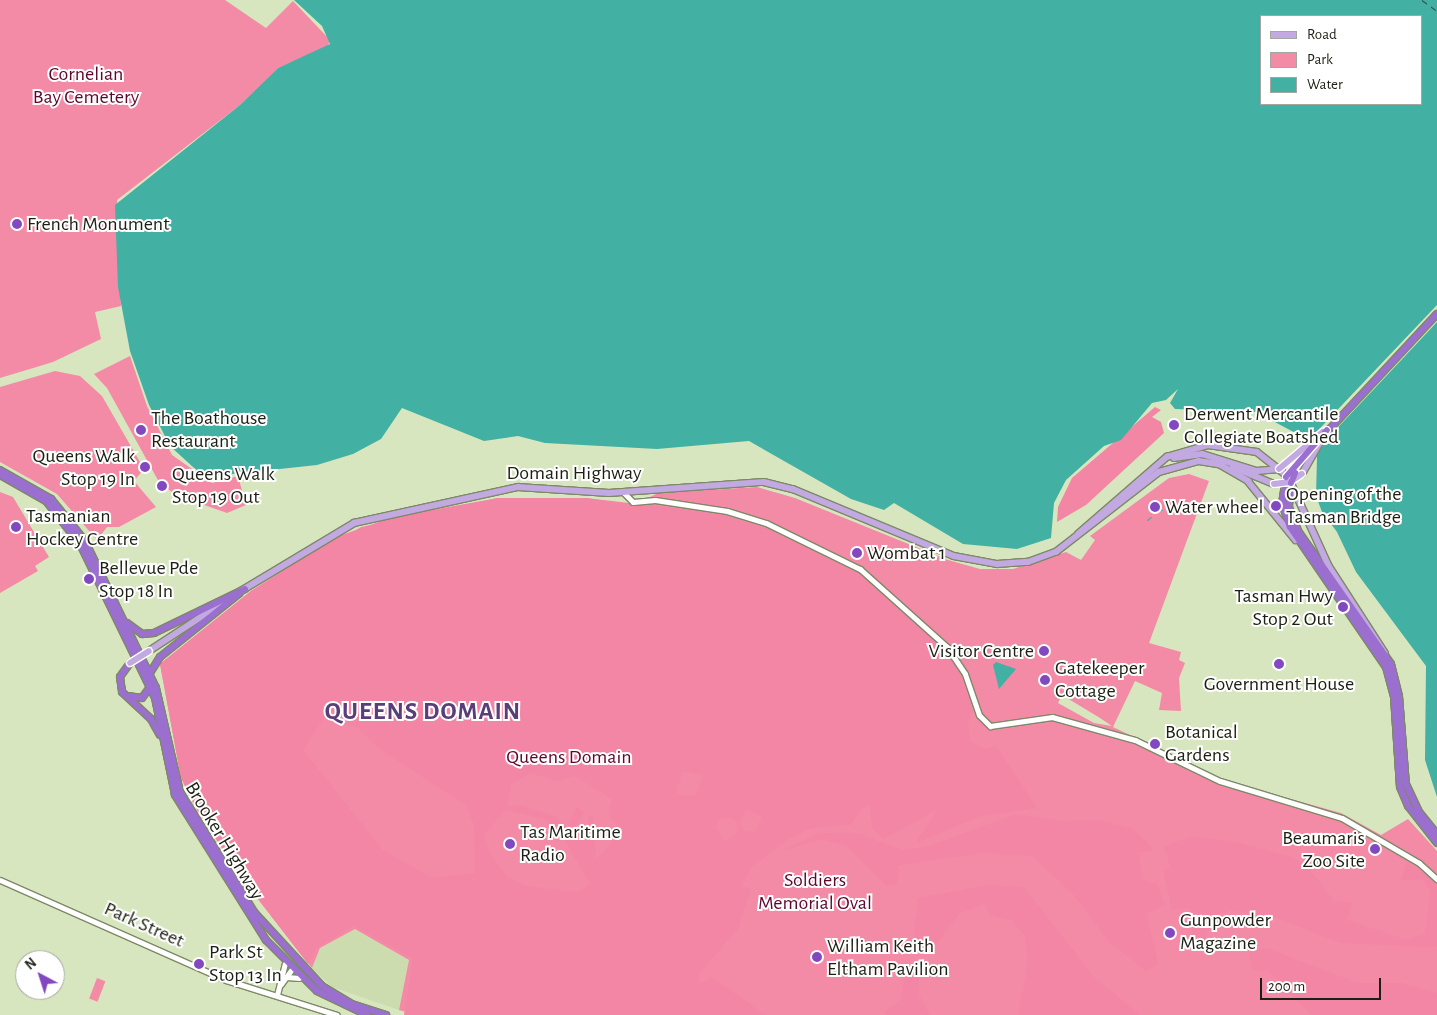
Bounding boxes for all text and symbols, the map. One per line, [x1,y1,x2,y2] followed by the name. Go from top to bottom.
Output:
[1260,15,1422,105] legend
[1307,27,1337,42] text: Road
[1307,52,1333,67] text: Park
[33,62,139,109] park label: Cornelian Bay Cemetery
[1307,77,1343,92] text: Water
[27,212,170,236] place label: French Monument
[11,218,23,230] marker: French Monument
[1184,402,1339,449] place label: Derwent Mercantile Collegiate Boatshed
[151,406,267,453] place label: The Boathouse Restaurant
[1168,419,1180,431] marker: Derwent Mercantile Collegiate Boatshed
[135,424,147,436] marker: The Boathouse Restaurant
[33,444,135,491] place label: Queens Walk Stop 19 In
[139,461,151,473] marker: Queens Walk Stop 19 In
[506,461,642,485] street label: Domain Highway
[172,462,274,509] place label: Queens Walk Stop 19 Out
[156,480,168,492] marker: Queens Walk Stop 19 Out
[1286,482,1401,529] place label: Opening of the Tasman Bridge
[1165,495,1263,519] place label: Water wheel
[1270,500,1282,512] marker: Opening of the Tasman Bridge
[1149,501,1161,513] marker: Water wheel
[26,504,138,551] place label: Tasmanian Hockey Centre
[10,521,22,533] marker: Tasmanian Hockey Centre
[867,541,946,565] place label: Wombat 1
[851,547,863,559] marker: Wombat 1
[99,556,198,603] place label: Bellevue Pde Stop 18 In
[83,573,95,585] marker: Bellevue Pde Stop 18 In
[1234,584,1333,631] place label: Tasman Hwy Stop 2 Out
[1337,601,1349,613] marker: Tasman Hwy Stop 2 Out
[929,639,1034,663] place label: Visitor Centre
[1038,645,1050,657] marker: Visitor Centre
[1055,656,1144,703] place label: Gatekeeper Cottage
[1273,658,1285,670] marker: Government House
[1204,672,1354,696] place label: Government House
[1039,674,1051,686] marker: Gatekeeper Cottage
[323,697,523,727] district label: QUEENS DOMAIN
[1165,720,1238,767] place label: Botanical Gardens
[1149,738,1161,750] marker: Botanical Gardens
[506,745,632,769] park label: Queens Domain
[179,778,269,904] street label: Brooker Highway
[520,820,621,867] place label: Tas Maritime Radio
[1282,826,1365,873] place label: Beaumaris Zoo Site
[504,838,516,850] marker: Tas Maritime Radio
[1369,843,1381,855] marker: Beaumaris Zoo Site
[758,869,872,916] park label: Soldiers Memorial Oval
[100,897,188,953] street label: Park Street
[1180,909,1271,956] place label: Gunpowder Magazine
[1164,927,1176,939] marker: Gunpowder Magazine
[827,934,949,981] place label: William Keith Eltham Pavilion
[209,940,282,987] place label: Park St Stop 13 In
[15,950,65,1000] north arrow
[811,951,823,963] marker: William Keith Eltham Pavilion
[23,956,39,973] text: N
[193,958,205,970] marker: Park St Stop 13 In
[1262,968,1383,1000] scale bar
[1268,979,1305,994] text: 200 m

